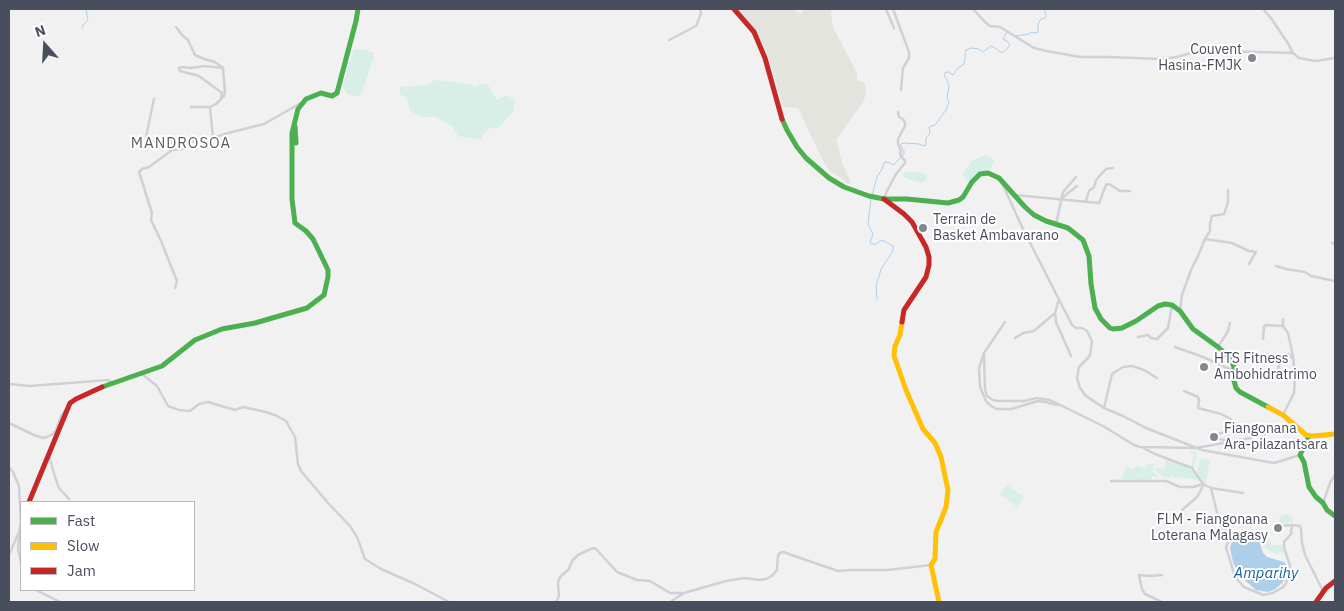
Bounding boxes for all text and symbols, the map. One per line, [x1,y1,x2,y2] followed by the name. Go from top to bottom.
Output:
[20,20,70,70] north arrow
[32,21,48,41] text: N
[1158,42,1242,74] place label: Couvent Hasina-FMJK
[1246,52,1258,64] marker: Couvent Hasina-FMJK
[130,135,232,153] district label: MANDROSOA
[933,212,1059,244] place label: Terrain de Basket Ambavarano
[917,222,929,234] marker: Terrain de Basket Ambavarano
[1214,351,1317,384] place label: HTS Fitness Ambohidratrimo
[1198,361,1210,373] marker: HTS Fitness Ambohidratrimo
[1224,421,1328,454] place label: Fiangonana Ara-pilazantsara
[1208,431,1220,443] marker: Fiangonana Ara-pilazantsara
[20,501,195,591] legend
[67,511,95,530] text: Fast
[1151,512,1268,544] place label: FLM - Fiangonana Loterana Malagasy
[1272,522,1284,534] marker: FLM - Fiangonana Loterana Malagasy
[67,536,100,555] text: Slow
[67,561,96,580] text: Jam
[1234,565,1298,583] water label: Amparihy

